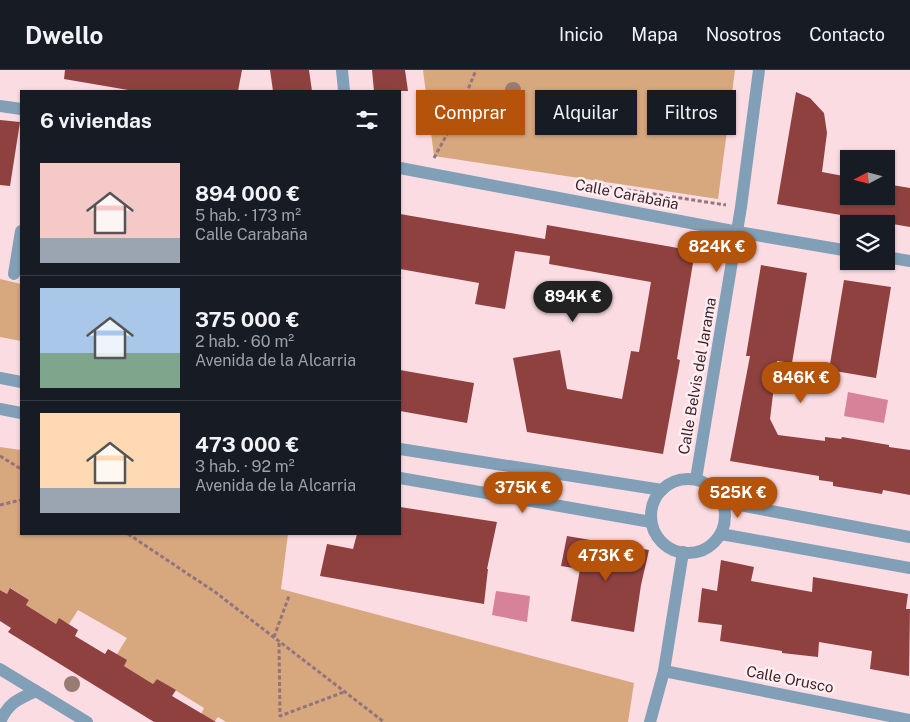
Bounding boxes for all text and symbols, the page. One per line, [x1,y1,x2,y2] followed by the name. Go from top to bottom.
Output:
[25,21,103,49] text: Dwello
[559,24,603,45] text: Inicio
[631,24,678,45] text: Mapa
[706,24,781,45] text: Nosotros
[809,24,885,45] text: Contacto
[416,90,525,135] chip: Comprar
[535,90,637,135] chip: Alquilar
[647,90,736,135] chip: Filtros
[353,106,381,134] icon: filters
[40,108,152,133] text: 6 viviendas
[840,150,895,205] north arrow
[840,150,895,270] map controls
[574,176,680,212] street label: Calle Carabaña
[195,181,300,206] text: 894 000 €
[80,183,140,243] icon: home
[195,206,301,225] text: 5 hab. · 173 m²
[840,215,895,270] button: layers
[195,225,308,244] text: Calle Carabaña
[676,230,758,273] pin: 824K €
[689,237,745,256] text: 824K €
[532,280,614,323] pin: 894K €
[544,287,602,306] text: 894K €
[675,296,719,456] street label: Calle Belvis del Jarama
[195,307,300,332] text: 375 000 €
[80,308,140,368] icon: home
[195,332,294,351] text: 2 hab. · 60 m²
[195,351,356,370] text: Avenida de la Alcarria
[760,362,842,404] pin: 846K €
[772,368,830,387] text: 846K €
[195,432,299,457] text: 473 000 €
[80,433,140,493] icon: home
[195,457,295,476] text: 3 hab. · 92 m²
[482,472,564,514] pin: 375K €
[195,476,356,495] text: Avenida de la Alcarria
[697,476,779,519] pin: 525K €
[495,478,551,497] text: 375K €
[709,483,767,502] text: 525K €
[565,540,647,582] pin: 473K €
[578,546,634,565] text: 473K €
[745,662,835,696] street label: Calle Orusco

